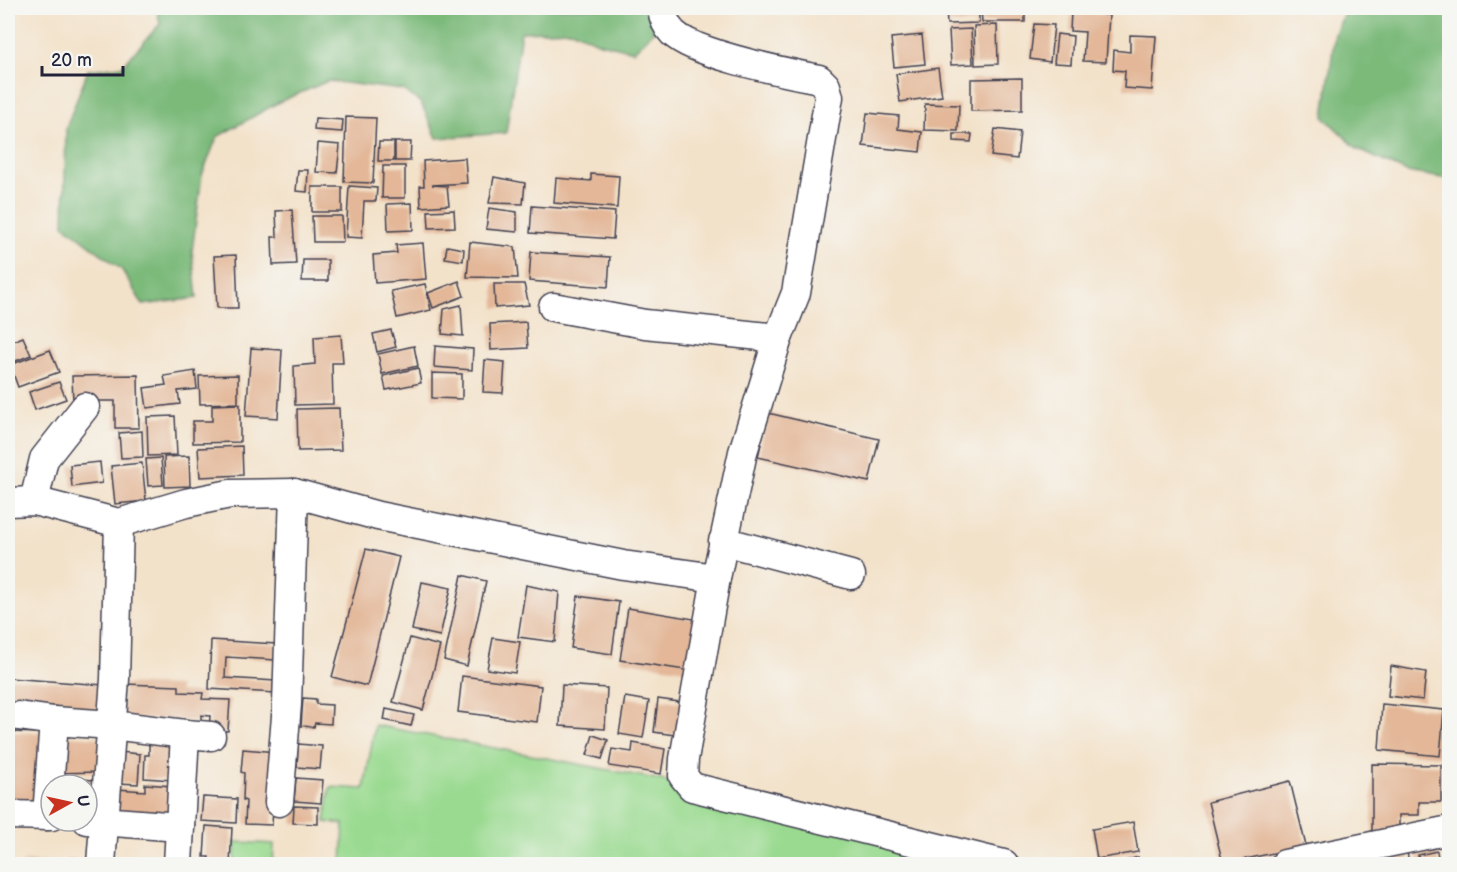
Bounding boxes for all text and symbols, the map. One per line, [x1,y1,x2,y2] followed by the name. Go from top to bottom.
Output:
[42,39,123,77] scale bar
[51,50,92,71] text: 20 m
[39,773,99,833] north arrow
[72,794,93,808] text: U

